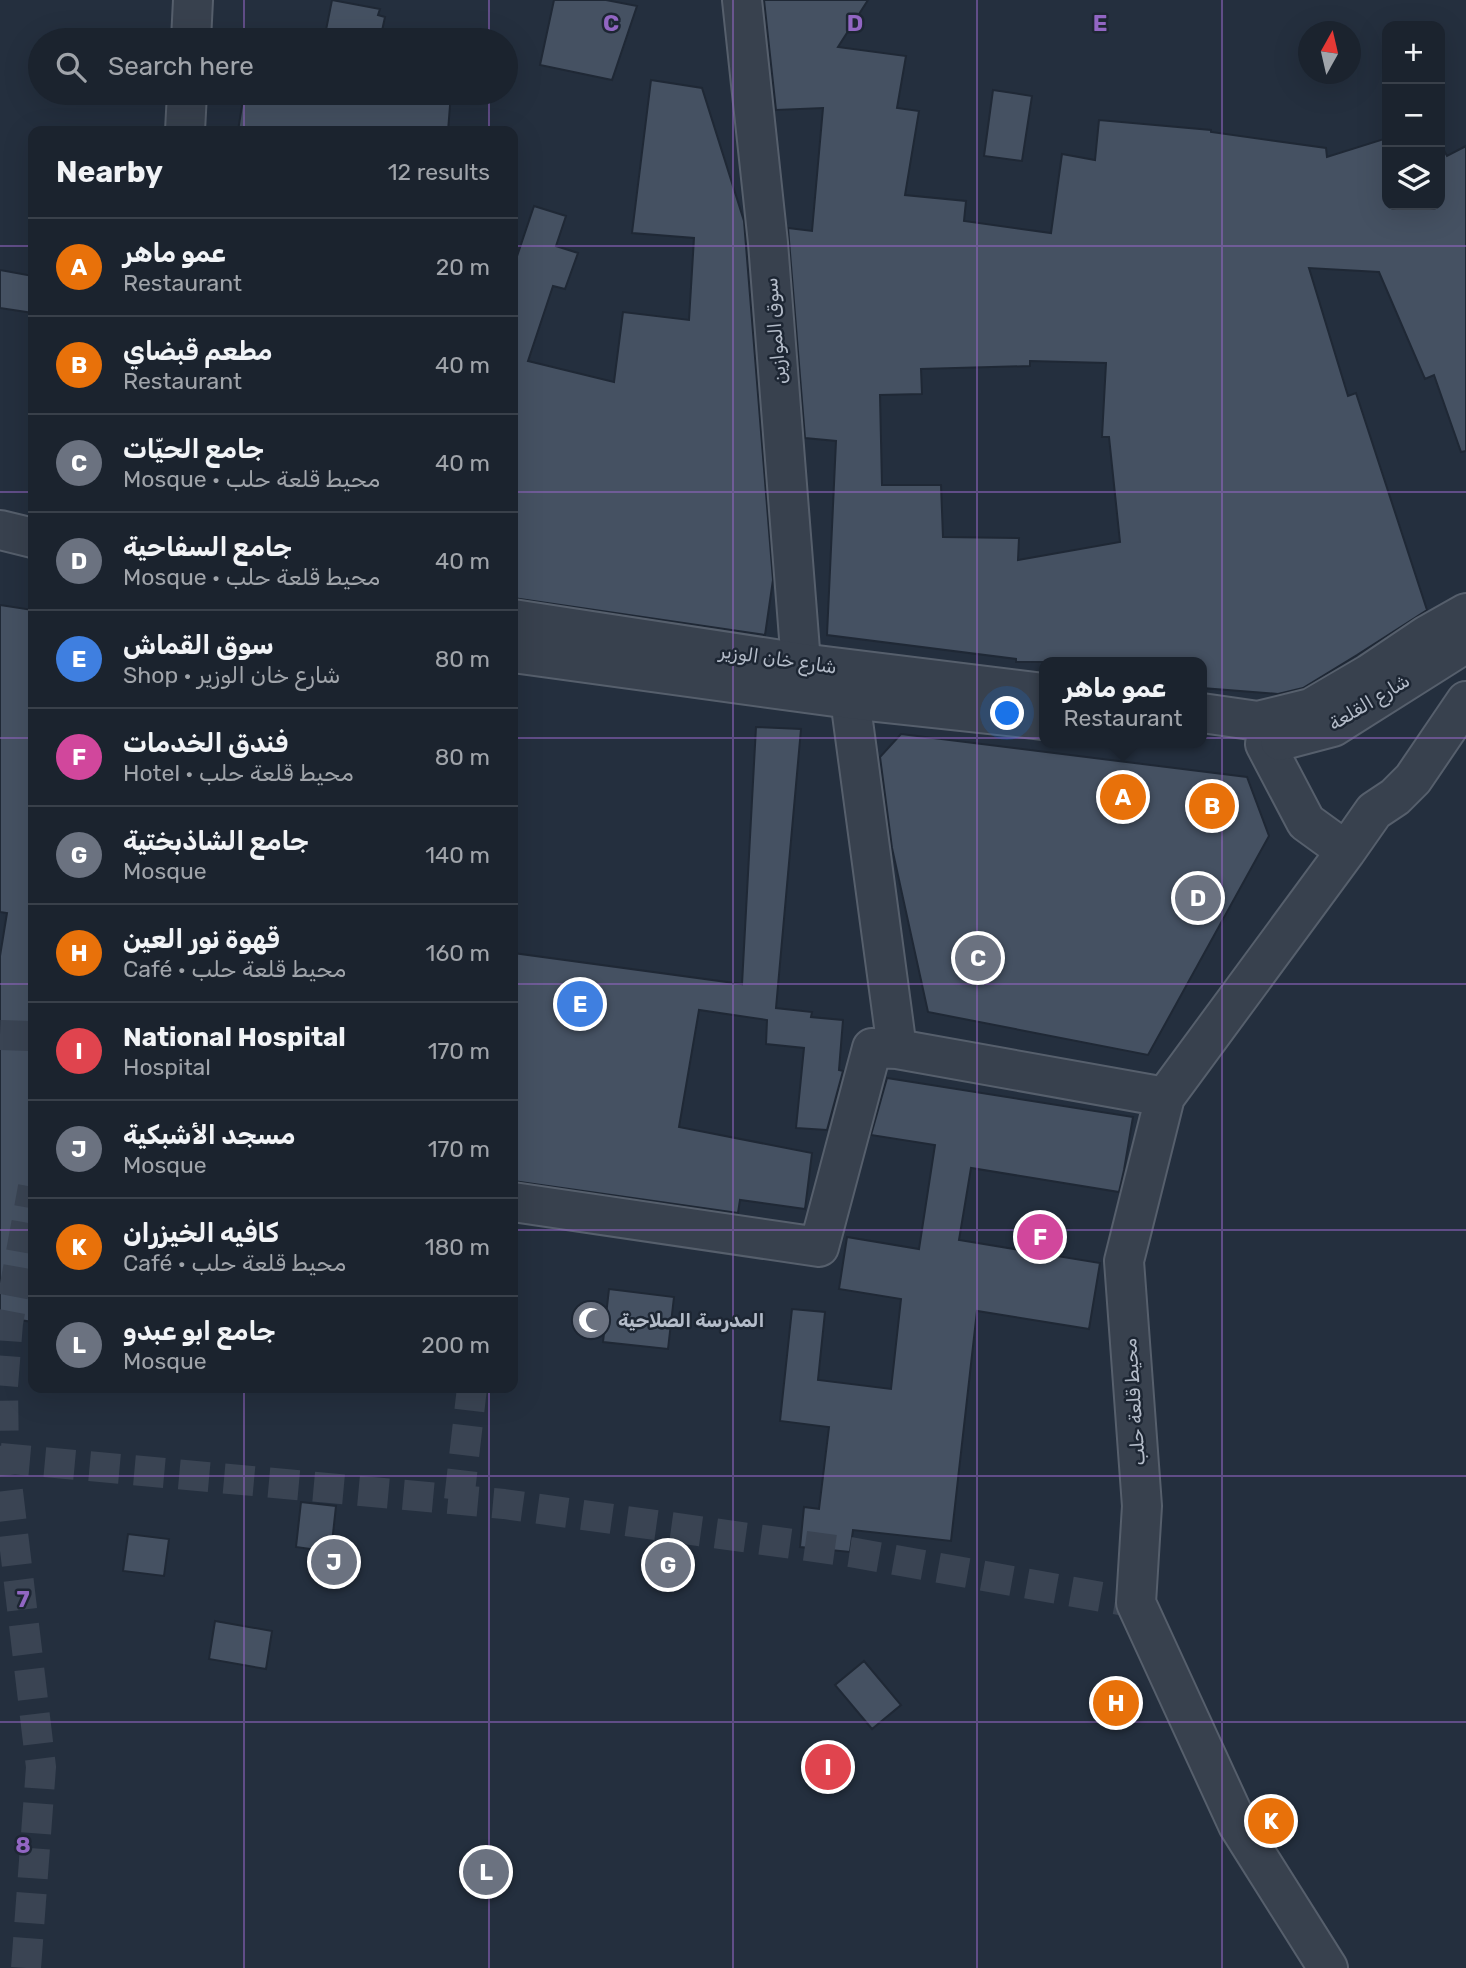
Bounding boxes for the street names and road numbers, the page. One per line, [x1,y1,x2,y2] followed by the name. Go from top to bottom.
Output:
[759,277,791,385] street label: سوق الموازين
[716,639,838,681] street label: شارع خان الوزير
[1324,669,1415,737] street label: شارع القلعة
[1118,1337,1150,1467] street label: محيط قلعة حلب

